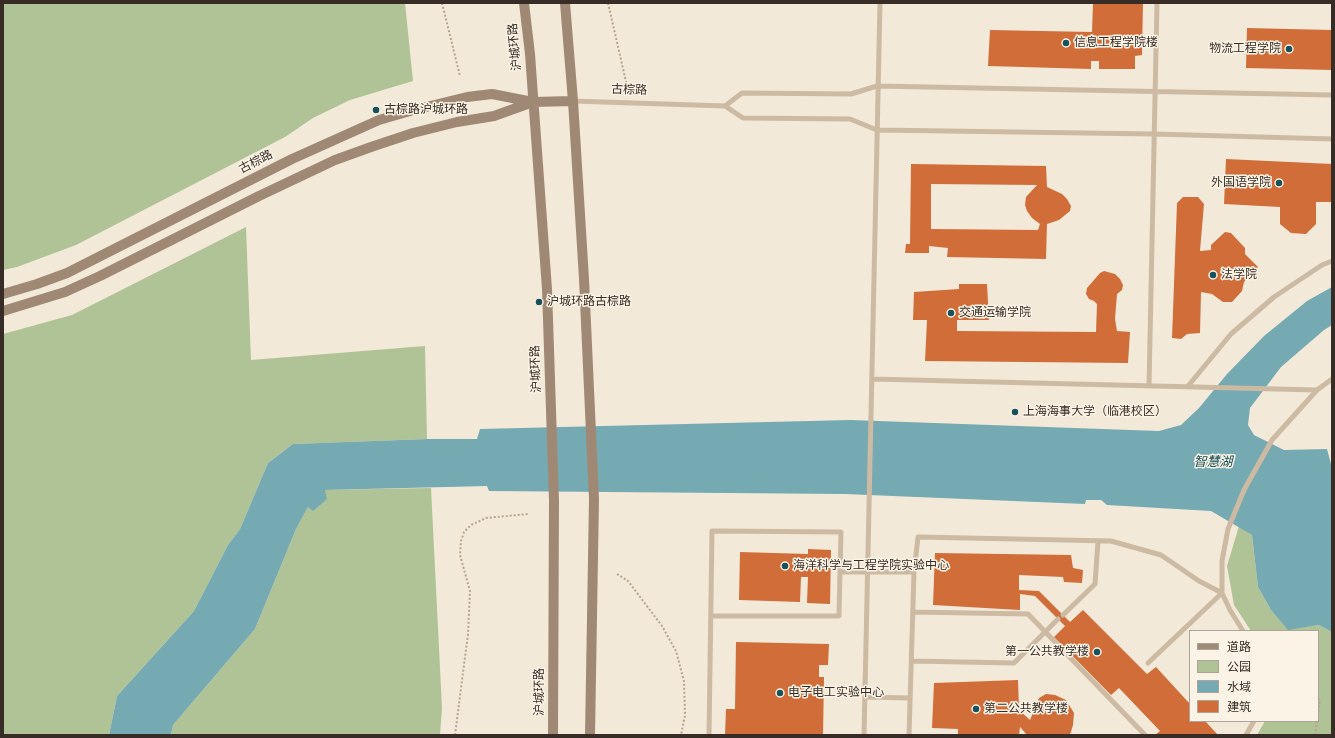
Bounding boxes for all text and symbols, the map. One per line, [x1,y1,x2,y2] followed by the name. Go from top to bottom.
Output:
[506,22,524,72] street label: 沪城环路
[1074,36,1158,50] place label: 信息工程学院楼
[1061,38,1071,48] marker: 信息工程学院楼
[1209,42,1281,56] place label: 物流工程学院
[1284,44,1294,54] marker: 物流工程学院
[611,82,647,98] street label: 古棕路
[384,103,468,117] place label: 古棕路沪城环路
[371,105,381,115] marker: 古棕路沪城环路
[237,147,275,177] street label: 古棕路
[1211,176,1271,190] place label: 外国语学院
[1274,178,1284,188] marker: 外国语学院
[1221,268,1257,282] place label: 法学院
[1208,270,1218,280] marker: 法学院
[547,295,631,309] place label: 沪城环路古棕路
[534,297,544,307] marker: 沪城环路古棕路
[959,306,1031,320] place label: 交通运输学院
[946,308,956,318] marker: 交通运输学院
[528,345,544,393] street label: 沪城环路
[1023,405,1167,419] place label: 上海海事大学（临港校区）
[1010,407,1020,417] marker: 上海海事大学（临港校区）
[1194,454,1232,470] water label: 智慧湖
[793,559,949,573] place label: 海洋科学与工程学院实验中心
[780,561,790,571] marker: 海洋科学与工程学院实验中心
[1189,630,1319,722] legend
[1227,638,1251,655] text: 道路
[1005,645,1089,659] place label: 第一公共教学楼
[1092,647,1102,657] marker: 第一公共教学楼
[1227,658,1251,675] text: 公园
[533,668,547,716] street label: 沪城环路
[1227,678,1251,695] text: 水域
[788,686,884,700] place label: 电子电工实验中心
[775,688,785,698] marker: 电子电工实验中心
[1227,698,1251,715] text: 建筑
[984,702,1068,716] place label: 第二公共教学楼
[971,704,981,714] marker: 第二公共教学楼

